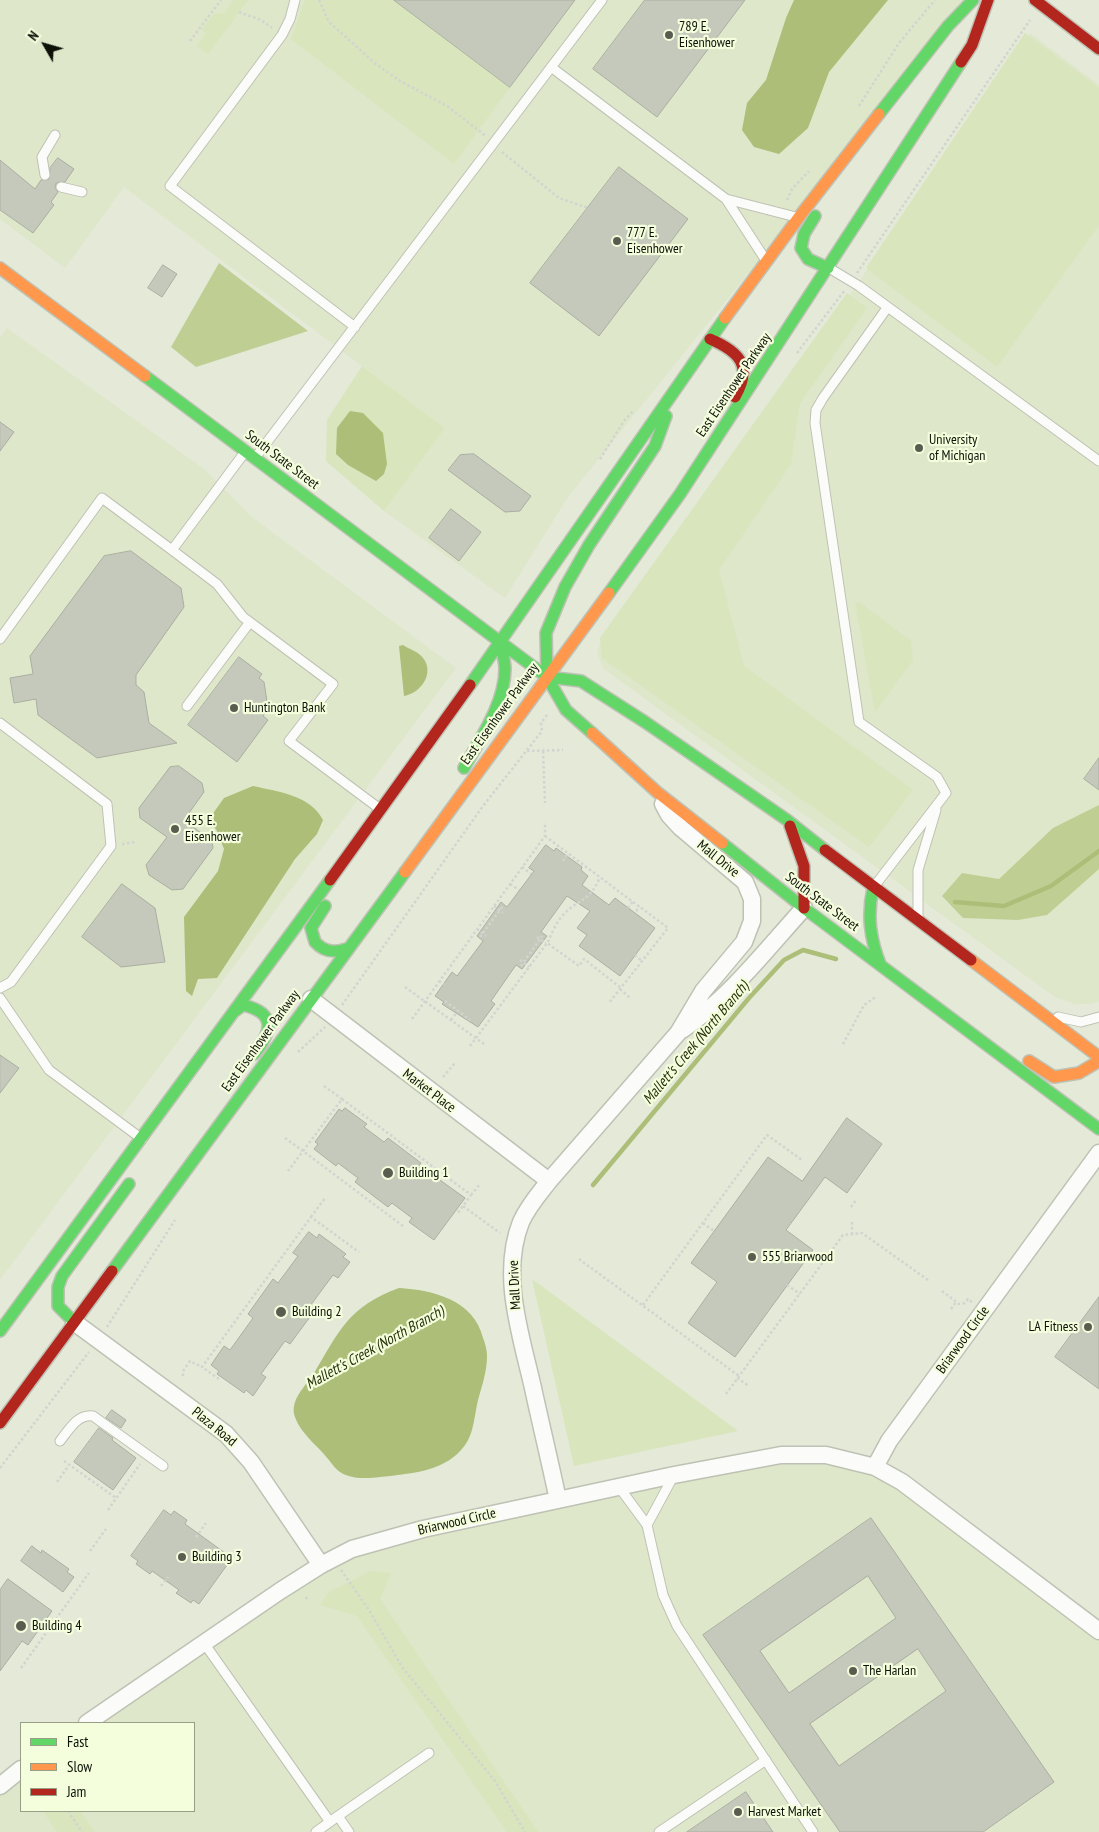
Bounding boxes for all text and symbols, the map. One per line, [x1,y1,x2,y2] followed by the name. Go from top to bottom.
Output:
[679,19,735,52] place label: 789 E. Eisenhower
[20,20,70,70] north arrow
[24,27,43,44] text: N
[663,29,675,41] marker: 789 E. Eisenhower
[627,225,683,258] place label: 777 E. Eisenhower
[611,235,623,247] marker: 777 E. Eisenhower
[693,330,775,440] street label: East Eisenhower Parkway
[242,427,322,493] street label: South State Street
[929,432,985,464] place label: University of Michigan
[913,442,925,454] marker: University of Michigan
[457,660,543,768] street label: East Eisenhower Parkway
[244,700,325,716] place label: Huntington Bank
[228,702,240,714] marker: Huntington Bank
[185,813,241,846] place label: 455 E. Eisenhower
[169,823,181,835] marker: 455 E. Eisenhower
[693,837,743,881] street label: Mall Drive
[782,869,862,935] street label: South State Street
[639,978,753,1108] water label: Mallett's Creek (North Branch)
[218,987,304,1095] street label: East Eisenhower Parkway
[399,1066,459,1116] street label: Market Place
[399,1165,449,1181] place label: Building 1
[381,1166,395,1180] marker: Building 1
[762,1249,833,1265] place label: 555 Briarwood
[746,1251,758,1263] marker: 555 Briarwood
[505,1260,525,1310] street label: Mall Drive
[303,1303,447,1393] water label: Mallett's Creek (North Branch)
[933,1303,993,1377] street label: Briarwood Circle
[292,1304,342,1320] place label: Building 2
[274,1305,288,1319] marker: Building 2
[1028,1319,1078,1335] place label: LA Fitness
[1082,1321,1094,1333] marker: LA Fitness
[188,1404,240,1450] street label: Plaza Road
[416,1505,498,1539] street label: Briarwood Circle
[192,1549,242,1565] place label: Building 3
[176,1551,188,1563] marker: Building 3
[32,1618,82,1634] place label: Building 4
[14,1619,28,1633] marker: Building 4
[863,1663,916,1679] place label: The Harlan
[847,1665,859,1677] marker: The Harlan
[20,1722,195,1812] legend
[67,1732,88,1751] text: Fast
[67,1757,92,1776] text: Slow
[67,1782,86,1801] text: Jam
[748,1804,821,1820] place label: Harvest Market
[732,1806,744,1818] marker: Harvest Market

